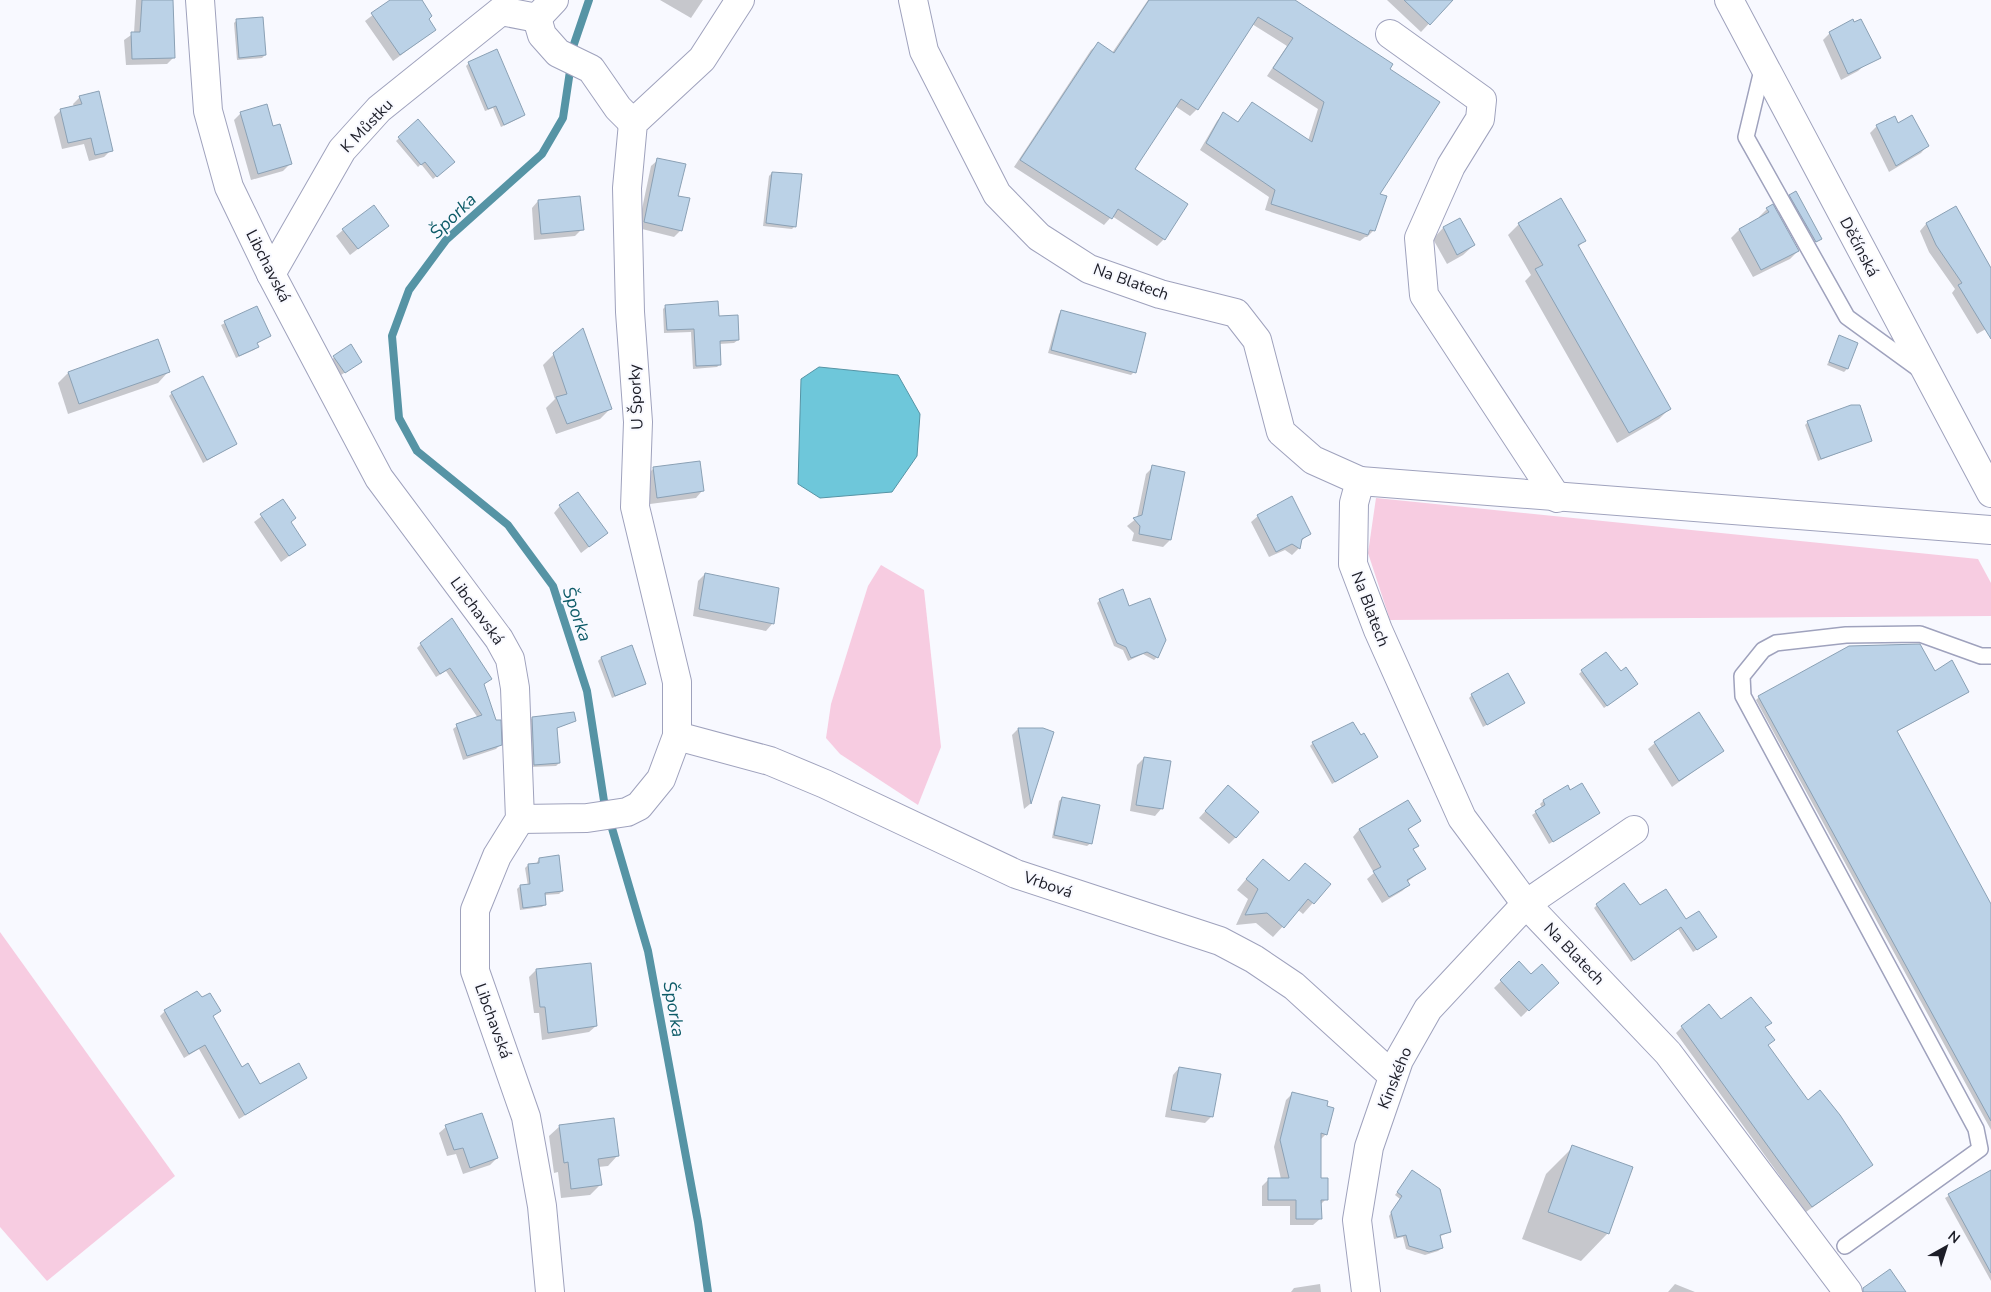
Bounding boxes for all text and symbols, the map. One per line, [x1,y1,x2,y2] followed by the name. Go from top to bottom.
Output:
[336,94,398,158] street label: K Můstku
[424,188,482,244] water label: Šporka
[1834,213,1884,281] street label: Děčínská
[240,226,296,306] street label: Libchavská
[1090,258,1172,306] street label: Na Blatech
[623,363,649,430] street label: U Šporky
[1346,568,1394,650] street label: Na Blatech
[445,573,509,649] street label: Libchavská
[556,583,598,645] water label: Šporka
[1020,866,1075,904] street label: Vrbová
[1539,918,1609,990] street label: Na Blatech
[657,979,691,1039] water label: Šporka
[469,980,517,1062] street label: Libchavská
[1373,1044,1417,1112] street label: Kinského
[1921,1222,1971,1272] north arrow
[1944,1227,1964,1248] text: N

